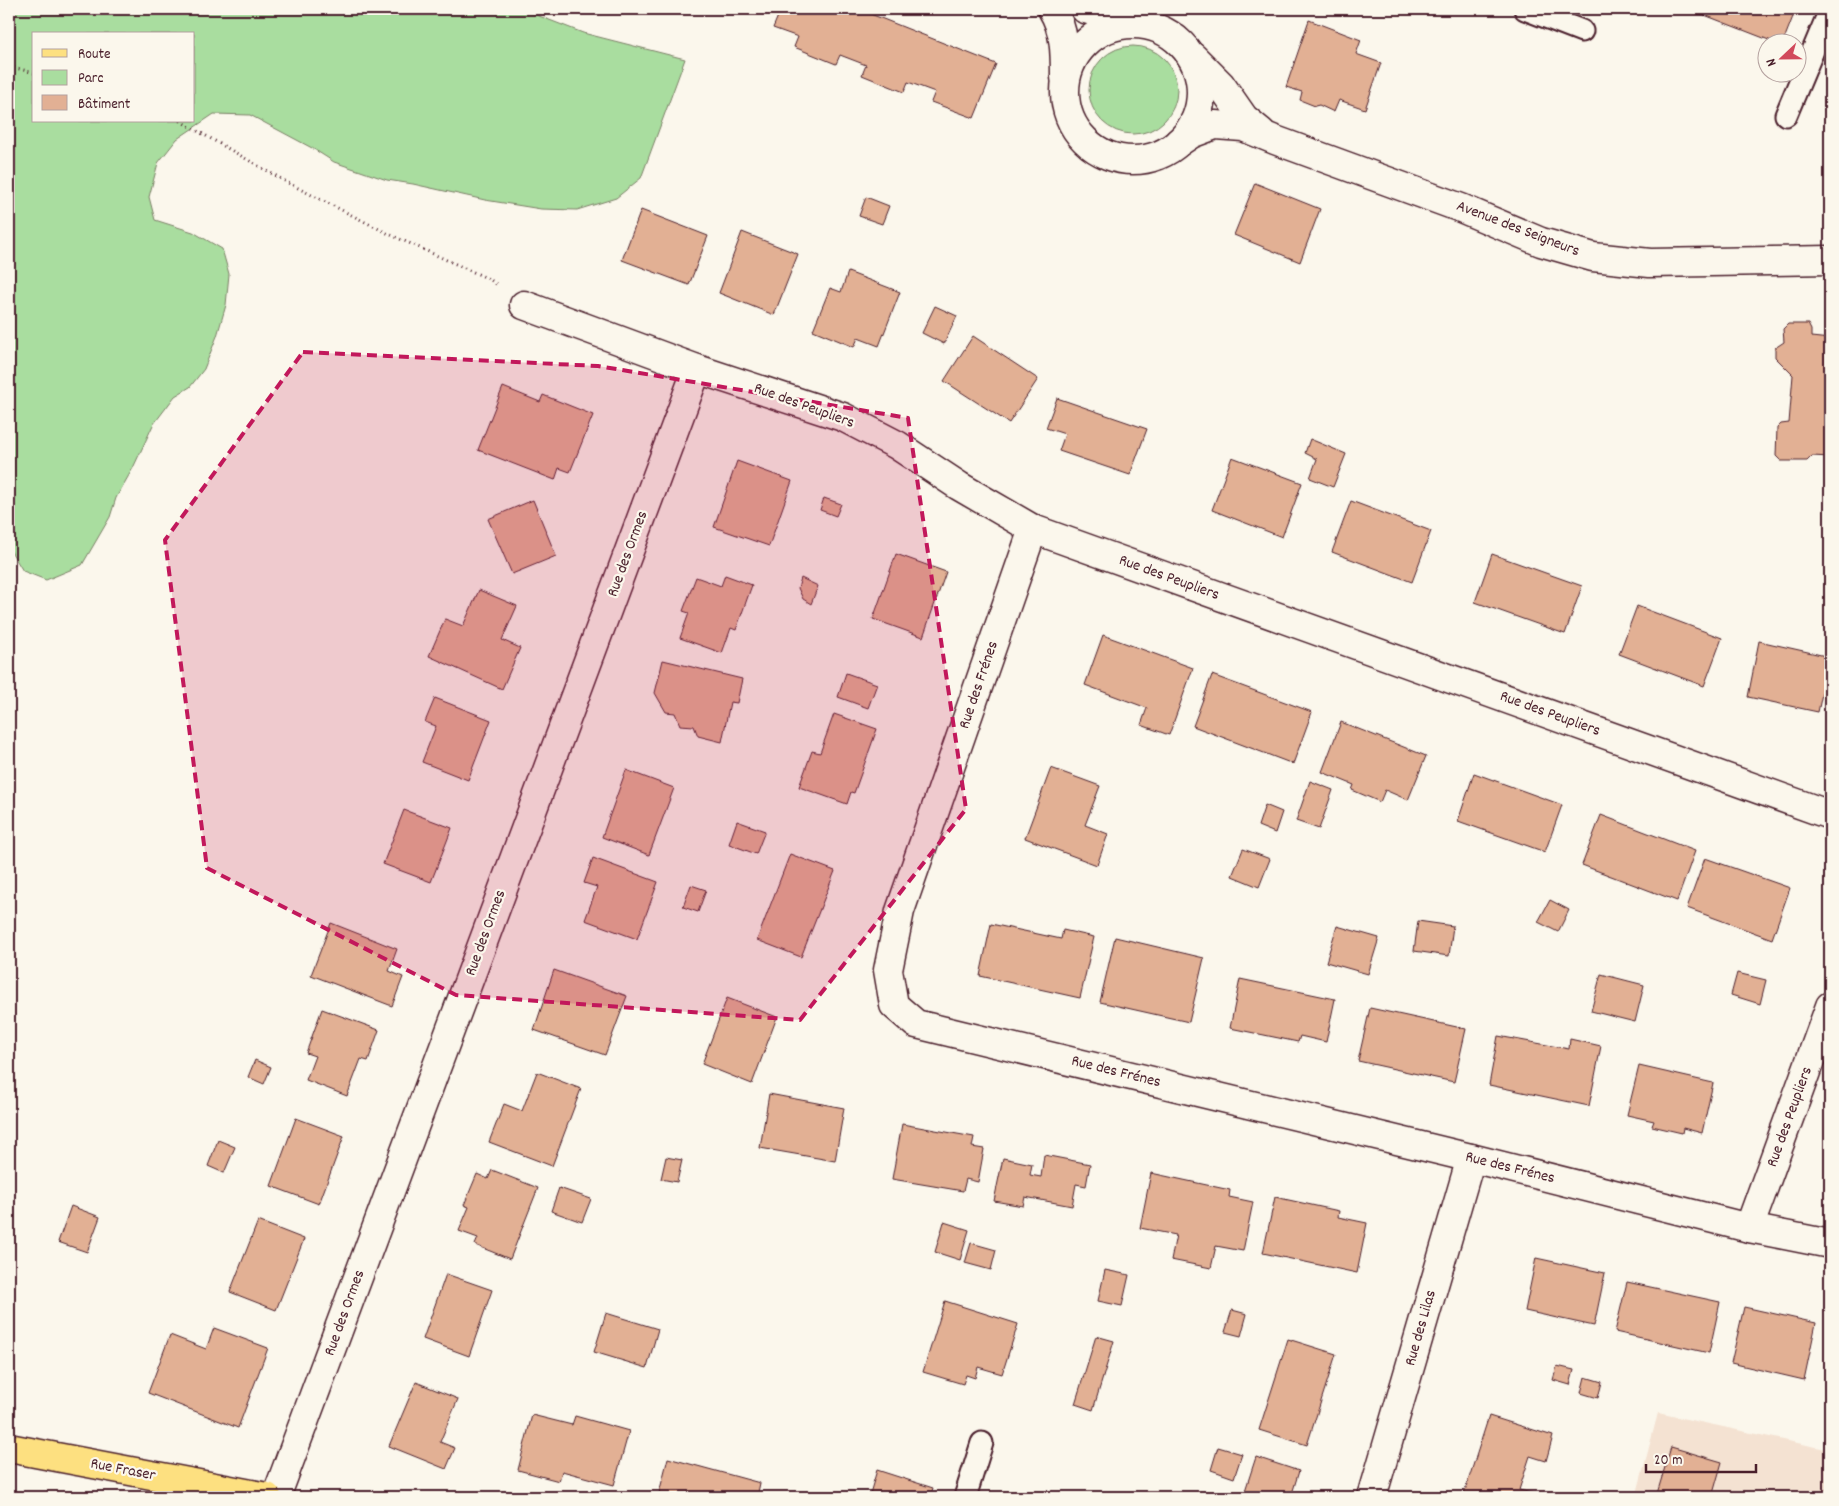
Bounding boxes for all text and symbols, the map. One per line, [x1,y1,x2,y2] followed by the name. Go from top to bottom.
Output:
[32,32,195,122] legend
[1756,32,1806,82] north arrow
[78,44,111,66] text: Route
[1761,55,1782,69] text: N
[78,68,103,90] text: Parc
[78,94,131,116] text: Bâtiment
[1453,195,1583,263] street label: Avenue des Seigneurs
[751,377,858,435] street label: Rue des Peupliers
[602,507,654,600] street label: Rue des Ormes
[1116,549,1223,607] street label: Rue des Peupliers
[953,638,1005,732] street label: Rue des Frénes
[1497,685,1604,743] street label: Rue des Peupliers
[460,886,512,979] street label: Rue des Ormes
[1069,1050,1163,1094] street label: Rue des Frénes
[1761,1063,1819,1170] street label: Rue des Peupliers
[1463,1146,1557,1190] street label: Rue des Frénes
[319,1266,371,1359] street label: Rue des Ormes
[1399,1287,1443,1369] street label: Rue des Lilas
[1646,1441,1756,1473] scale bar
[1654,1450,1682,1472] text: 20 m
[89,1452,157,1488] street label: Rue Fraser

